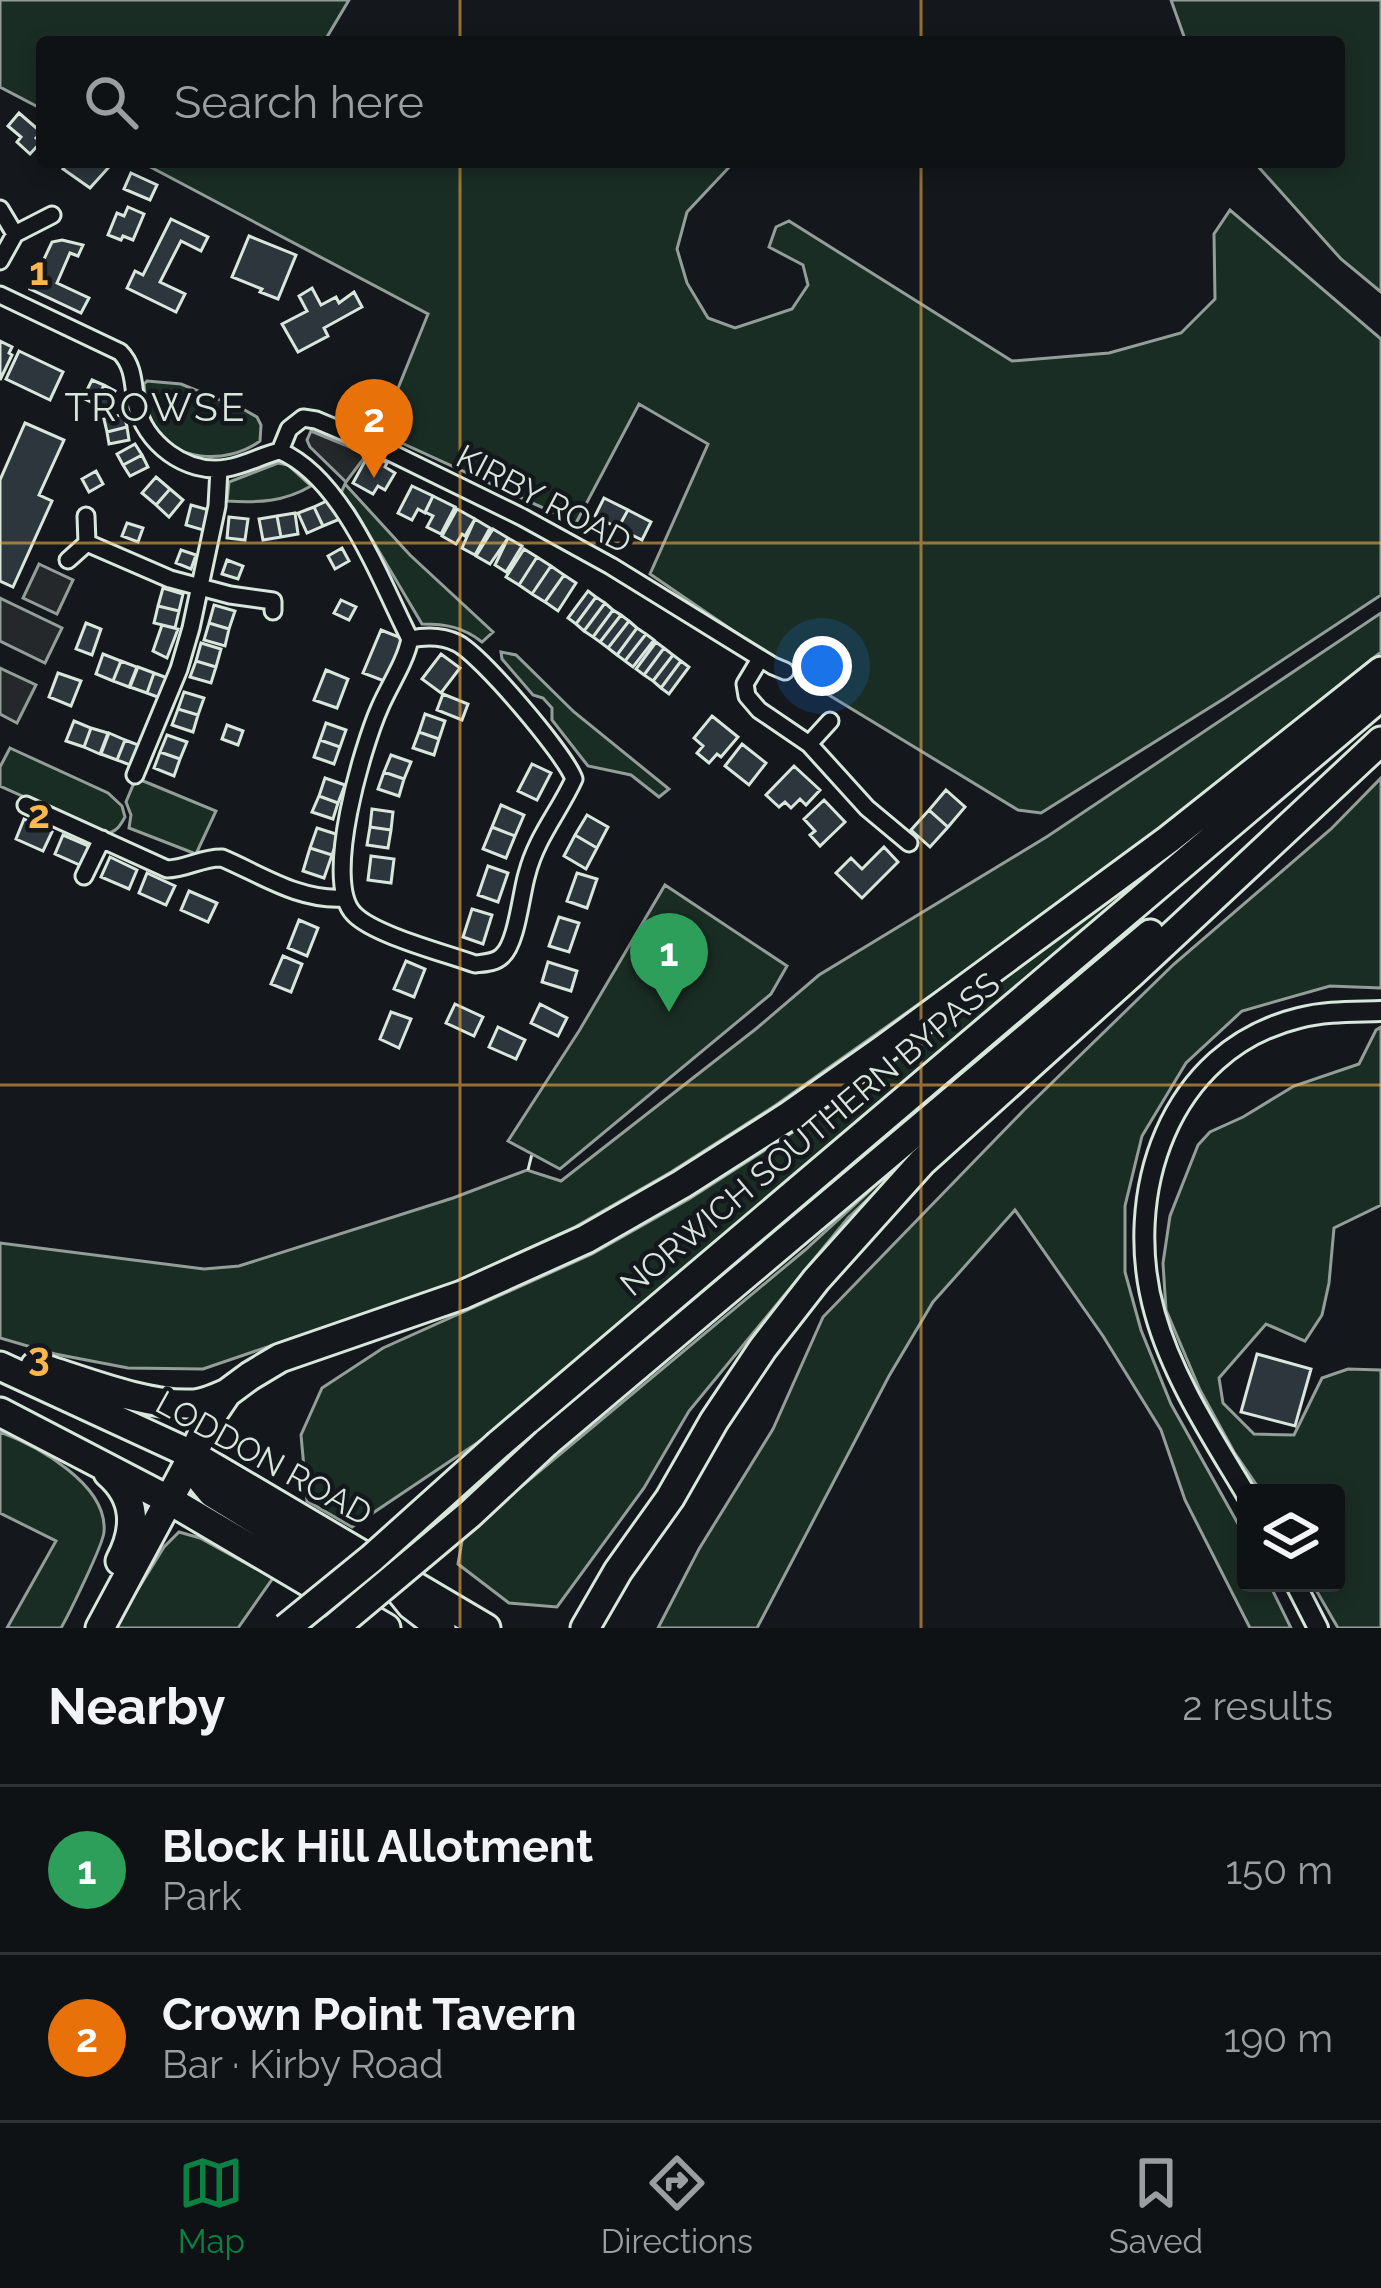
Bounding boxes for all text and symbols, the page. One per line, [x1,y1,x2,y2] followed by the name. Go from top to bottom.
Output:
[36,36,1345,168] search box
[78,69,144,135] icon: search
[174,76,424,129] text: Search here
[29,248,49,294] text: 1
[335,379,413,478] pin: 2
[64,384,248,430] district label: TROWSE
[450,437,638,561] street label: KIRBY ROAD
[792,636,852,696] your location
[28,791,50,837] text: 2
[630,913,708,1012] pin: 1
[613,964,1007,1304] street label: NORWICH SOUTHERN BYPASS
[28,1333,50,1379] text: 3
[149,1383,379,1533] street label: LODDON ROAD
[1237,1484,1345,1592] map controls
[1237,1484,1345,1592] button: layers
[48,1676,225,1736] text: Nearby
[1182,1683,1333,1729] text: 2 results
[162,1820,593,1873] text: Block Hill Allotment
[77,1847,97,1893] text: 1
[1225,1847,1333,1893] text: 150 m
[162,1873,242,1919] text: Park
[162,1988,577,2041] text: Crown Point Tavern
[76,2015,98,2061] text: 2
[1224,2015,1333,2061] text: 190 m
[162,2041,443,2087] text: Bar · Kirby Road
[178,2150,245,2261] tab: Map
[601,2150,753,2261] tab: Directions
[1109,2150,1203,2261] tab: Saved

